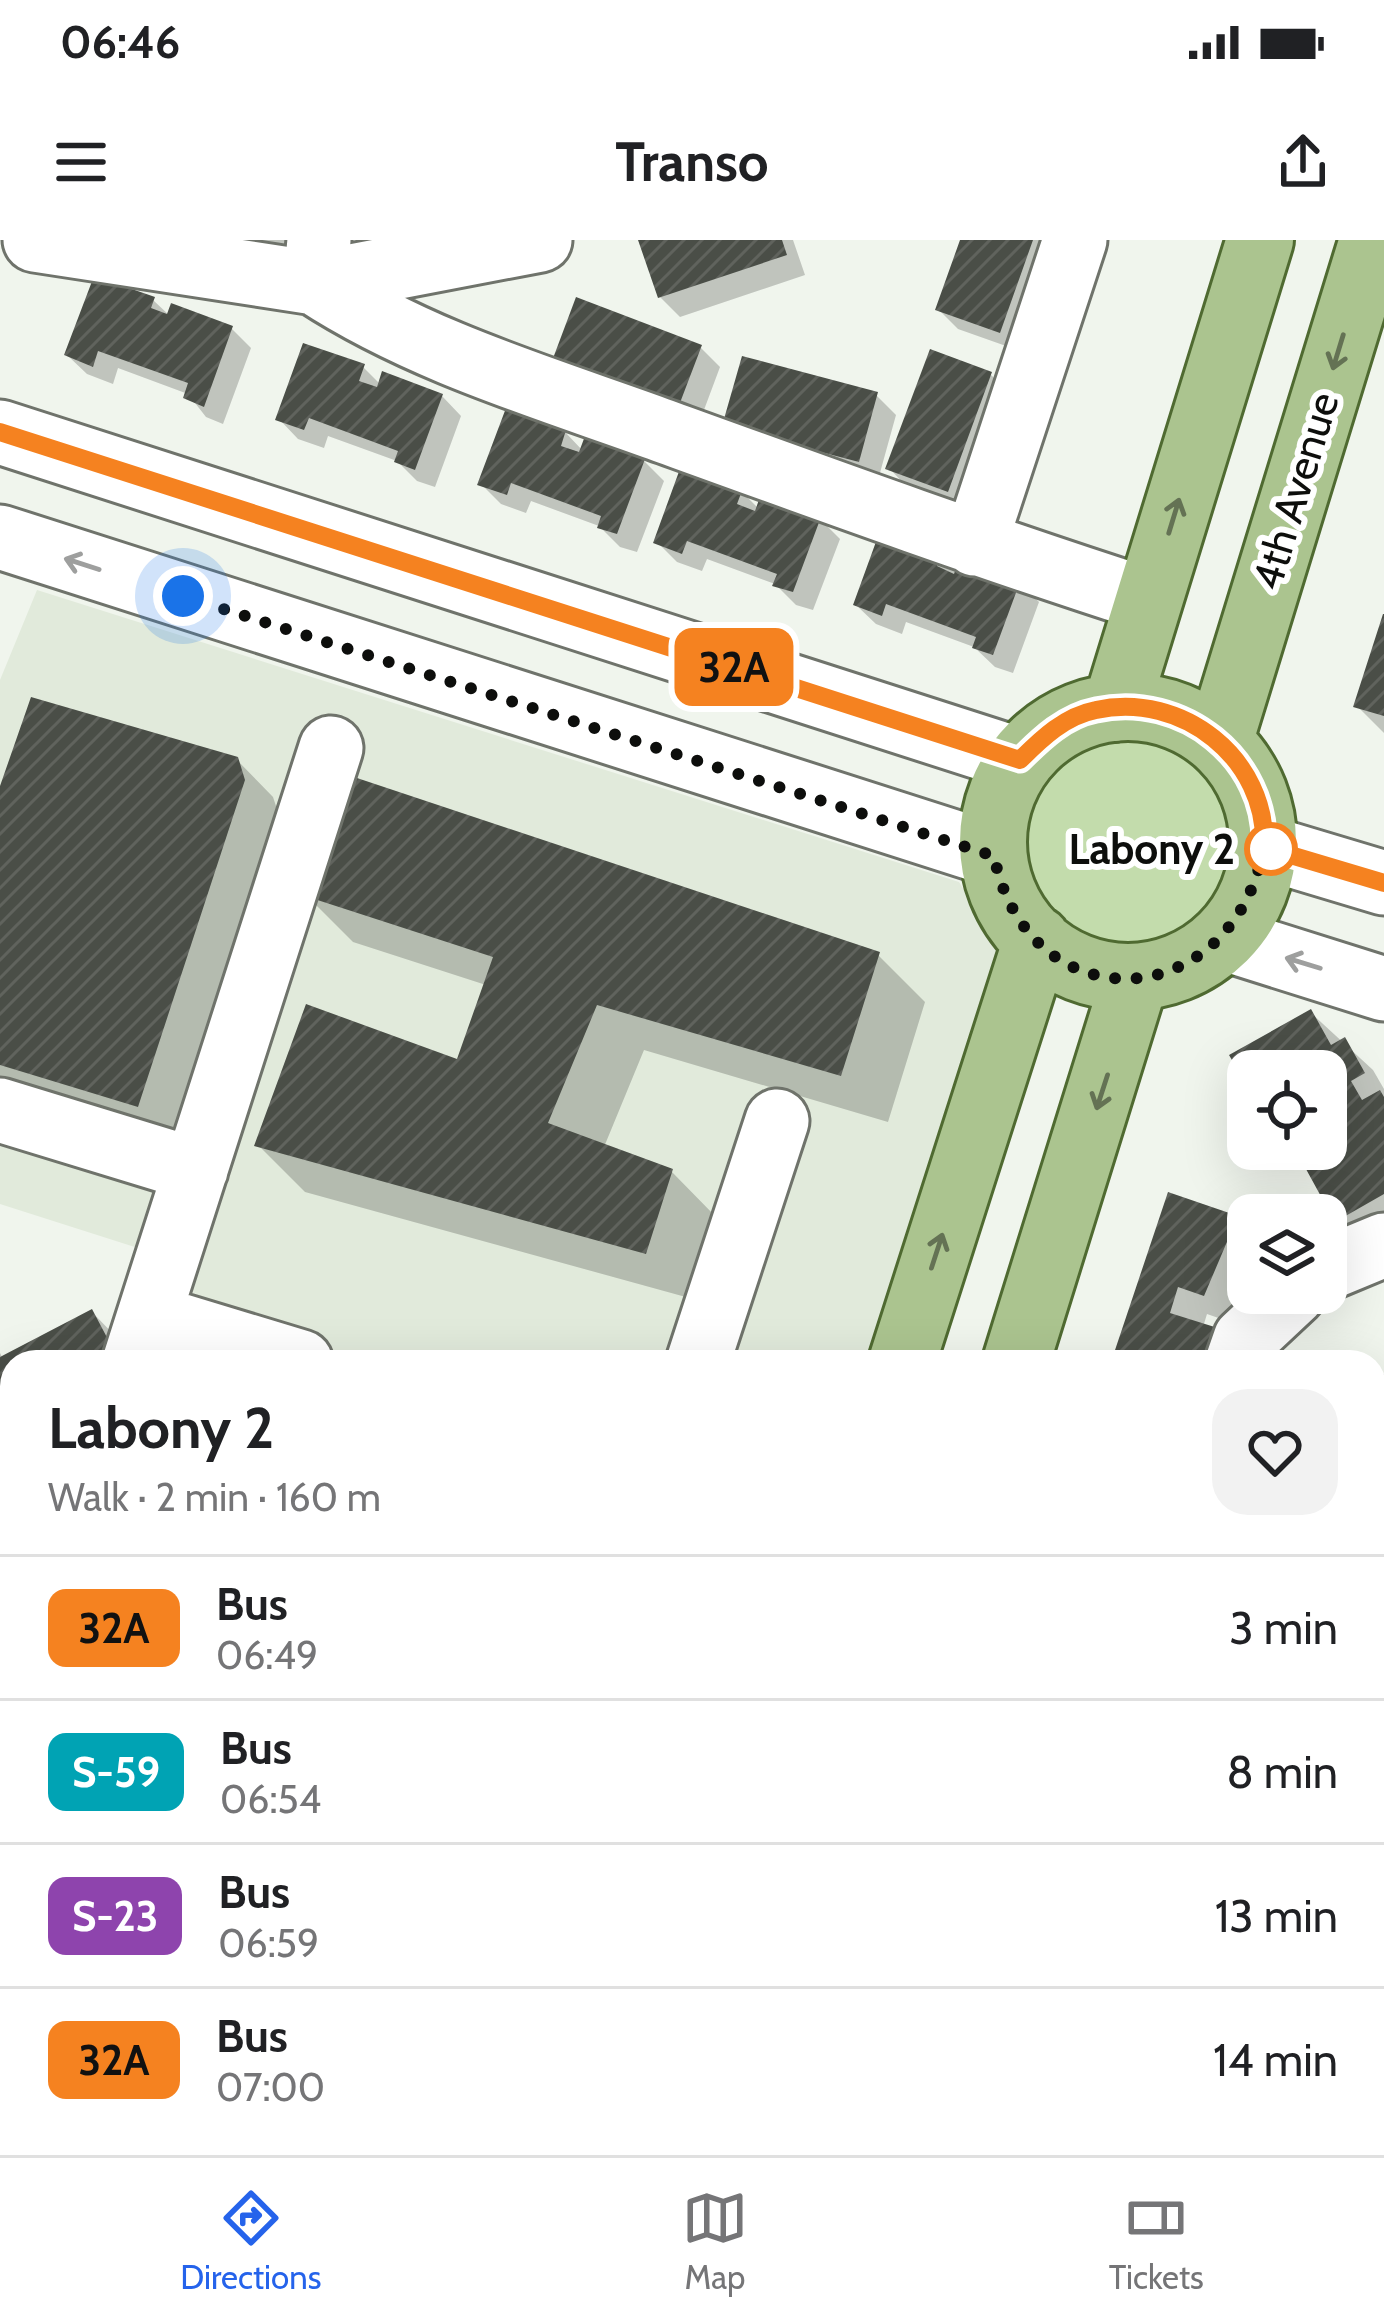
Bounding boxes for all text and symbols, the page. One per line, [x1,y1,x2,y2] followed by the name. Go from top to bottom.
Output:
[60,15,180,69] text: 06:46
[48,129,114,195] icon: menu
[615,129,769,195] text: Transo
[1270,129,1336,195] icon: share
[1326,332,1348,370] one-way arrow
[1240,386,1350,596] street label: 4th Avenue
[1165,498,1187,536] one-way arrow
[64,551,102,573] one-way arrow
[153,566,213,626] your location
[665,628,803,706] line badge: 32A
[698,641,770,693] text: 32A
[1068,823,1235,875] place label: Labony 2
[1246,824,1296,874] marker: Labony 2
[1285,951,1323,973] one-way arrow
[1227,1050,1347,1314] map controls
[1227,1050,1347,1170] button: locate
[1090,1072,1112,1110] one-way arrow
[1227,1194,1347,1314] button: layers
[928,1233,950,1271] one-way arrow
[1212,1389,1338,1515] button: heart
[48,1393,274,1462] text: Labony 2
[48,1473,381,1521] text: Walk · 2 min · 160 m
[216,1577,288,1631] text: Bus
[1229,1601,1338,1655] text: 3 min
[78,1602,150,1654] text: 32A
[216,1631,318,1679] text: 06:49
[220,1721,292,1775] text: Bus
[1226,1745,1338,1799] text: 8 min
[72,1746,160,1798] text: S-59
[220,1775,321,1823] text: 06:54
[218,1865,290,1919] text: Bus
[1215,1889,1338,1943] text: 13 min
[72,1890,158,1942] text: S-23
[218,1919,319,1967] text: 06:59
[216,2009,288,2063] text: Bus
[1213,2033,1338,2087] text: 14 min
[78,2034,150,2086] text: 32A
[216,2063,325,2111] text: 07:00
[180,2185,321,2297] tab: Directions
[682,2185,748,2297] tab: Map
[1109,2185,1204,2297] tab: Tickets

